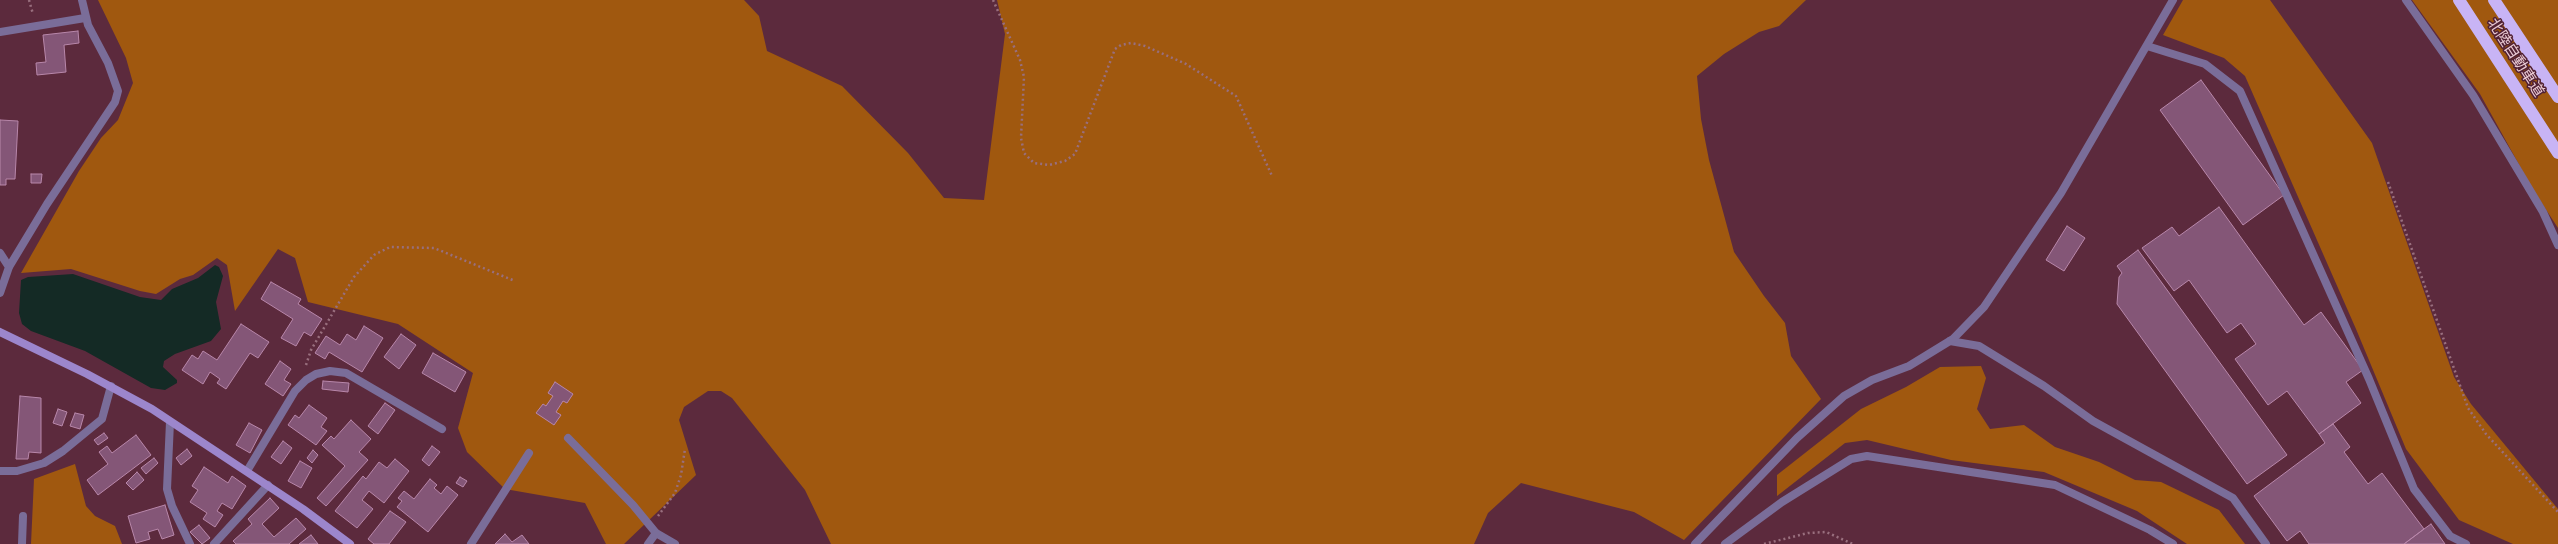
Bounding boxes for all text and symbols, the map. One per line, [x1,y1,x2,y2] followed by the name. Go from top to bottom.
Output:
[2483,15,2547,101] street label: 北陸自動車道

